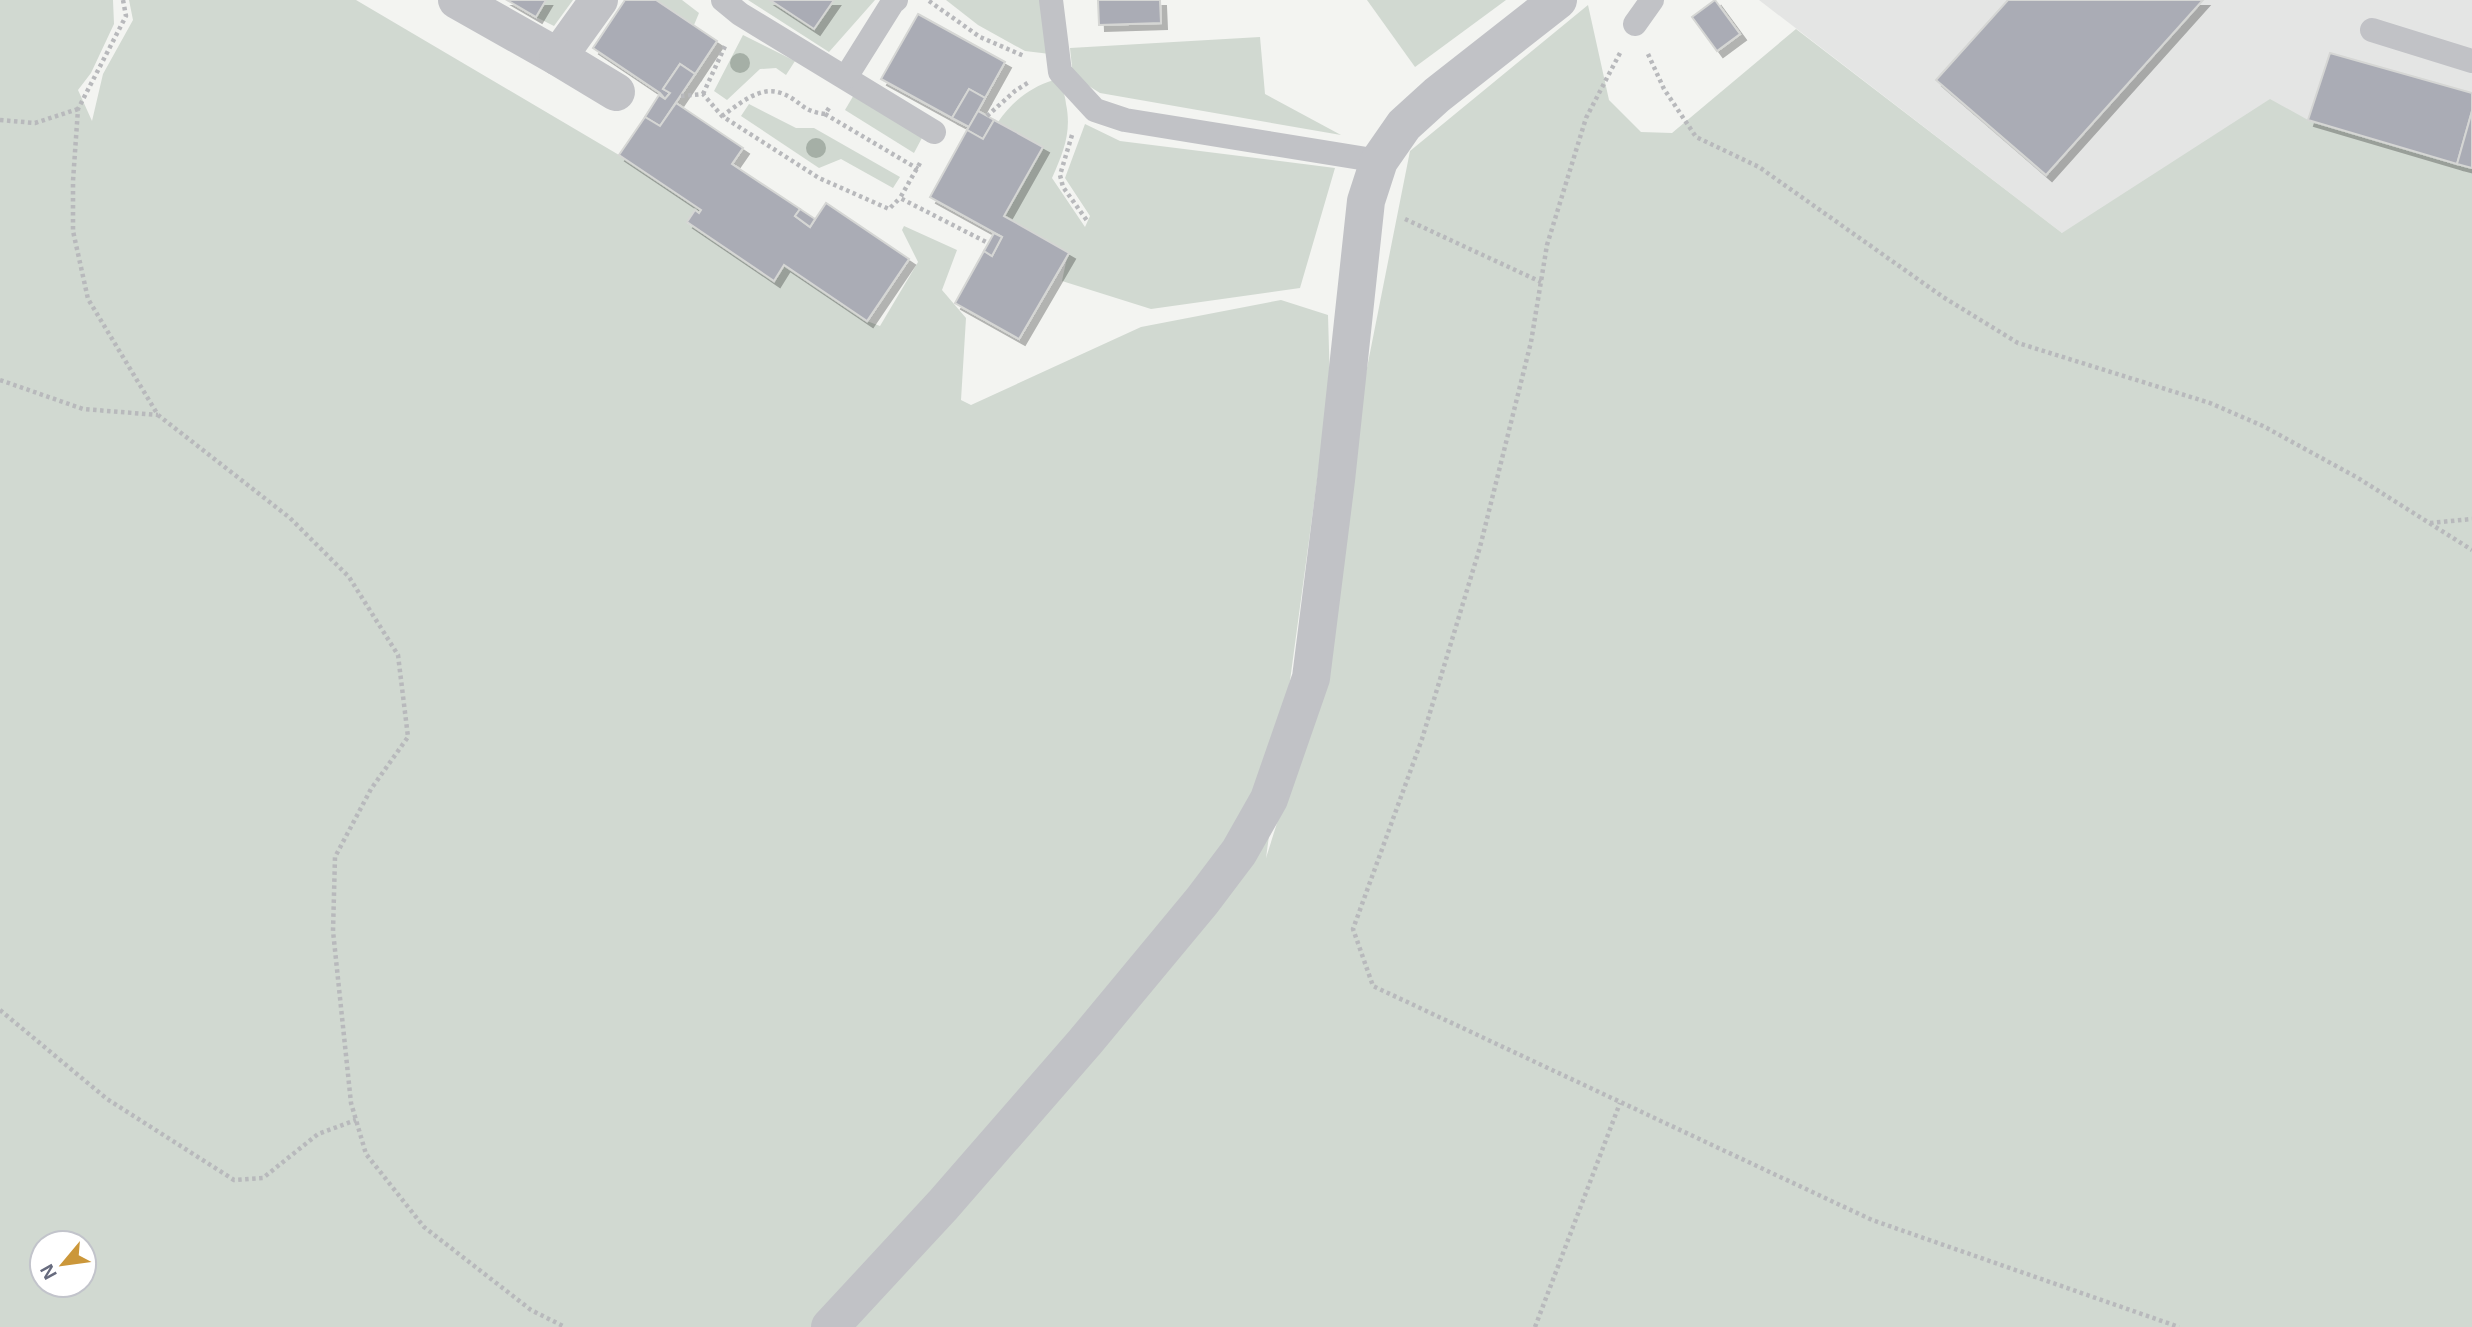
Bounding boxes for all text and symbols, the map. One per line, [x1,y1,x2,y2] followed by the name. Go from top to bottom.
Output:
[28,1229,98,1299] north arrow
[36,1261,61,1283] text: N

